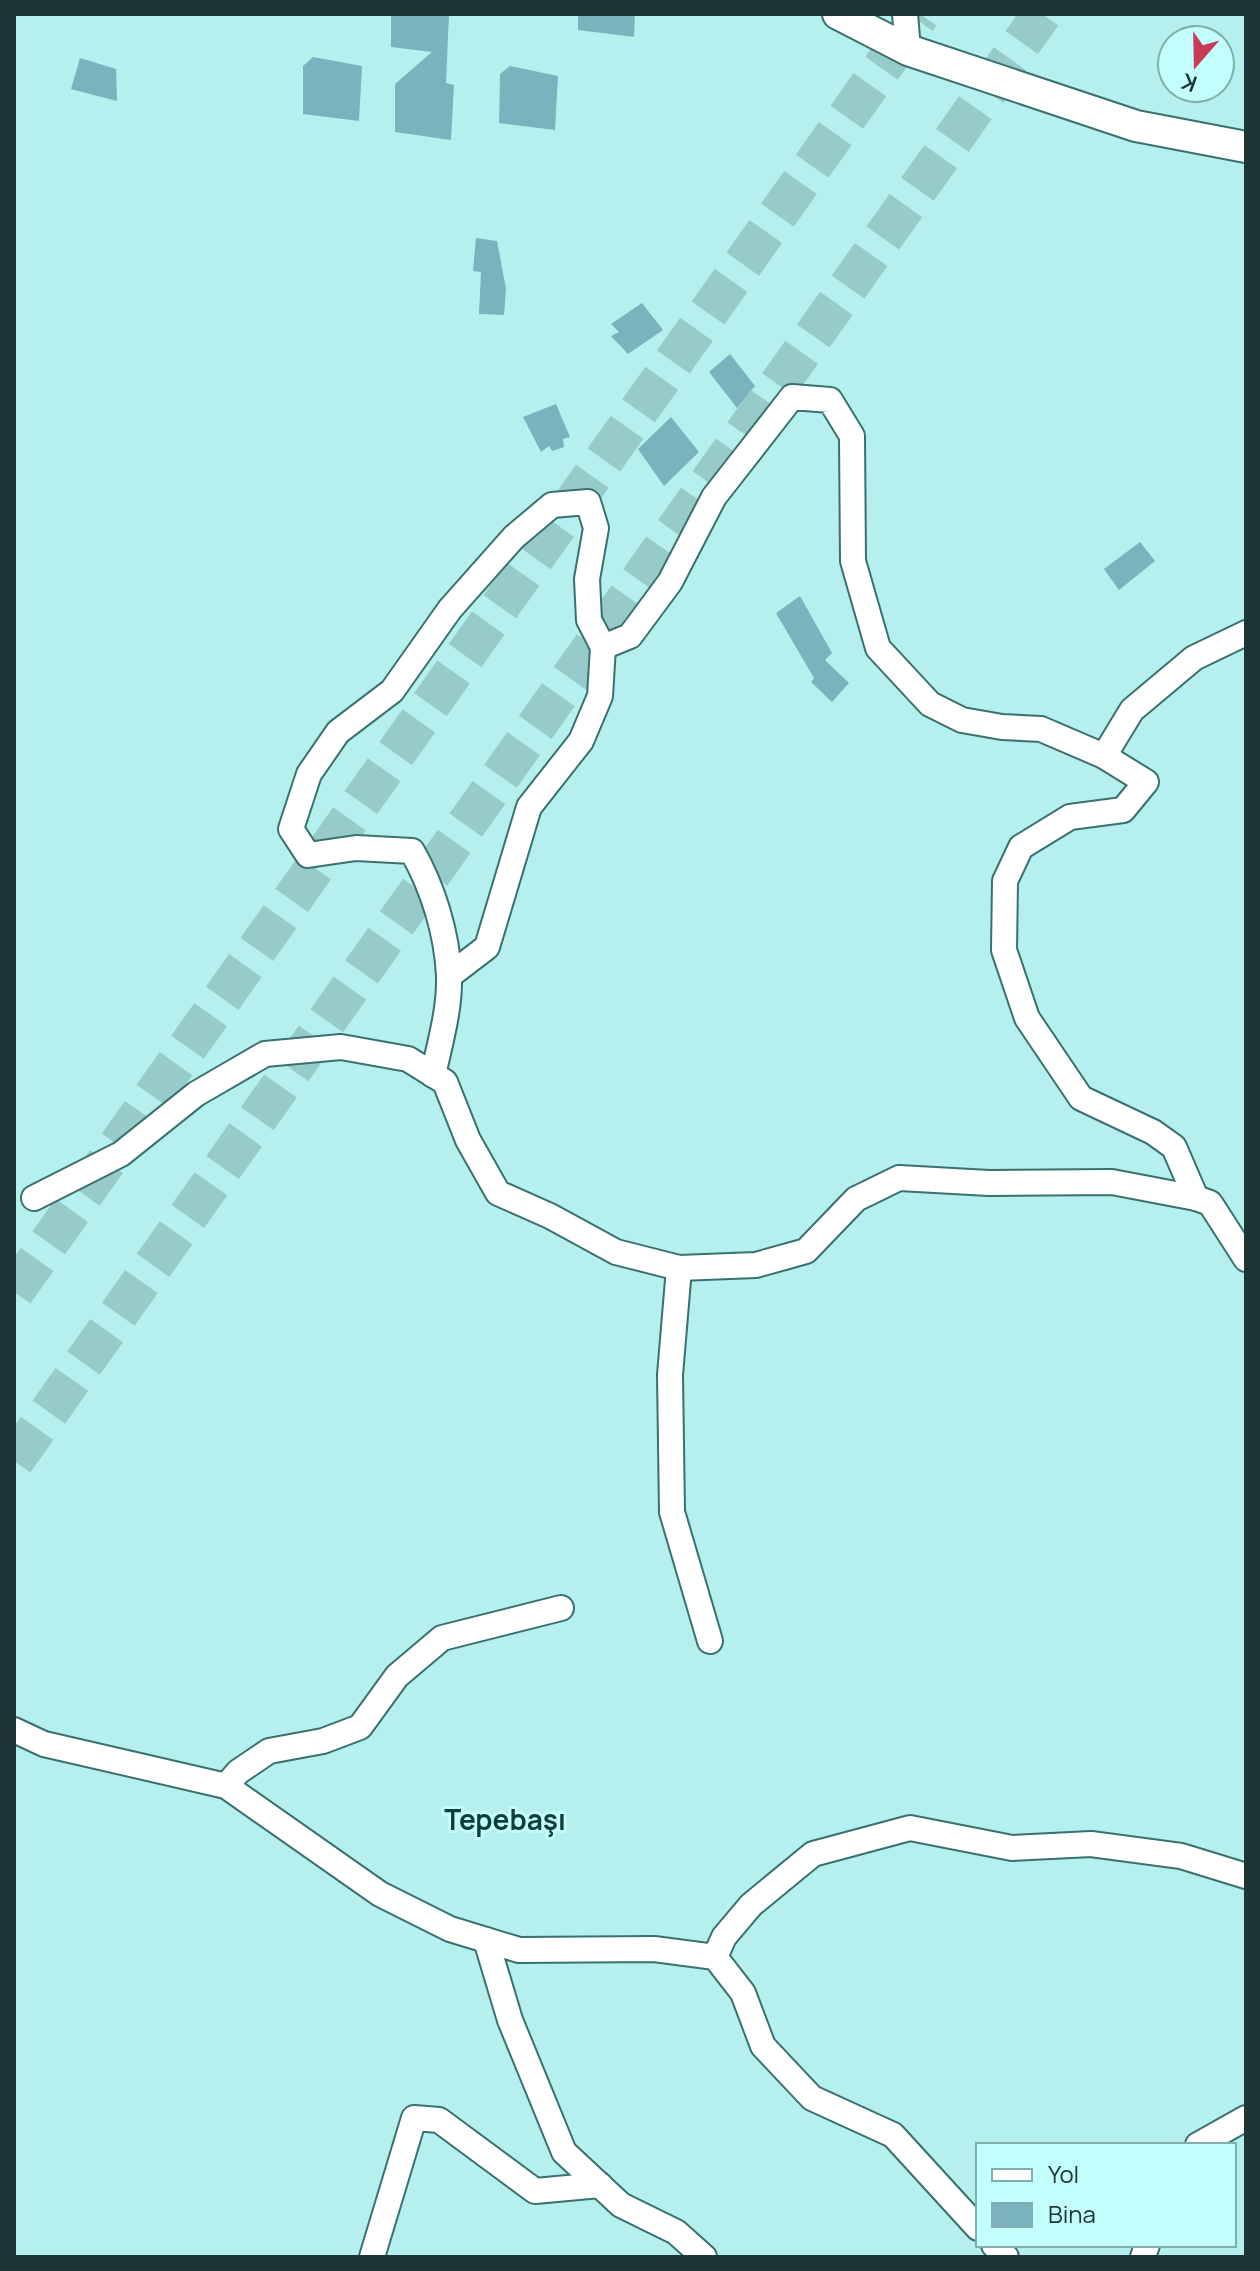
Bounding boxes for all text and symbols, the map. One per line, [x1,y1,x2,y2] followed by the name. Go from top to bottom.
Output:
[1156,24,1236,104] north arrow
[1177,66,1201,99] text: K
[444,1800,566,1838] district label: Tepebaşı
[976,2143,1236,2247] legend
[1048,2157,1079,2190] text: Yol
[1048,2197,1096,2230] text: Bina

